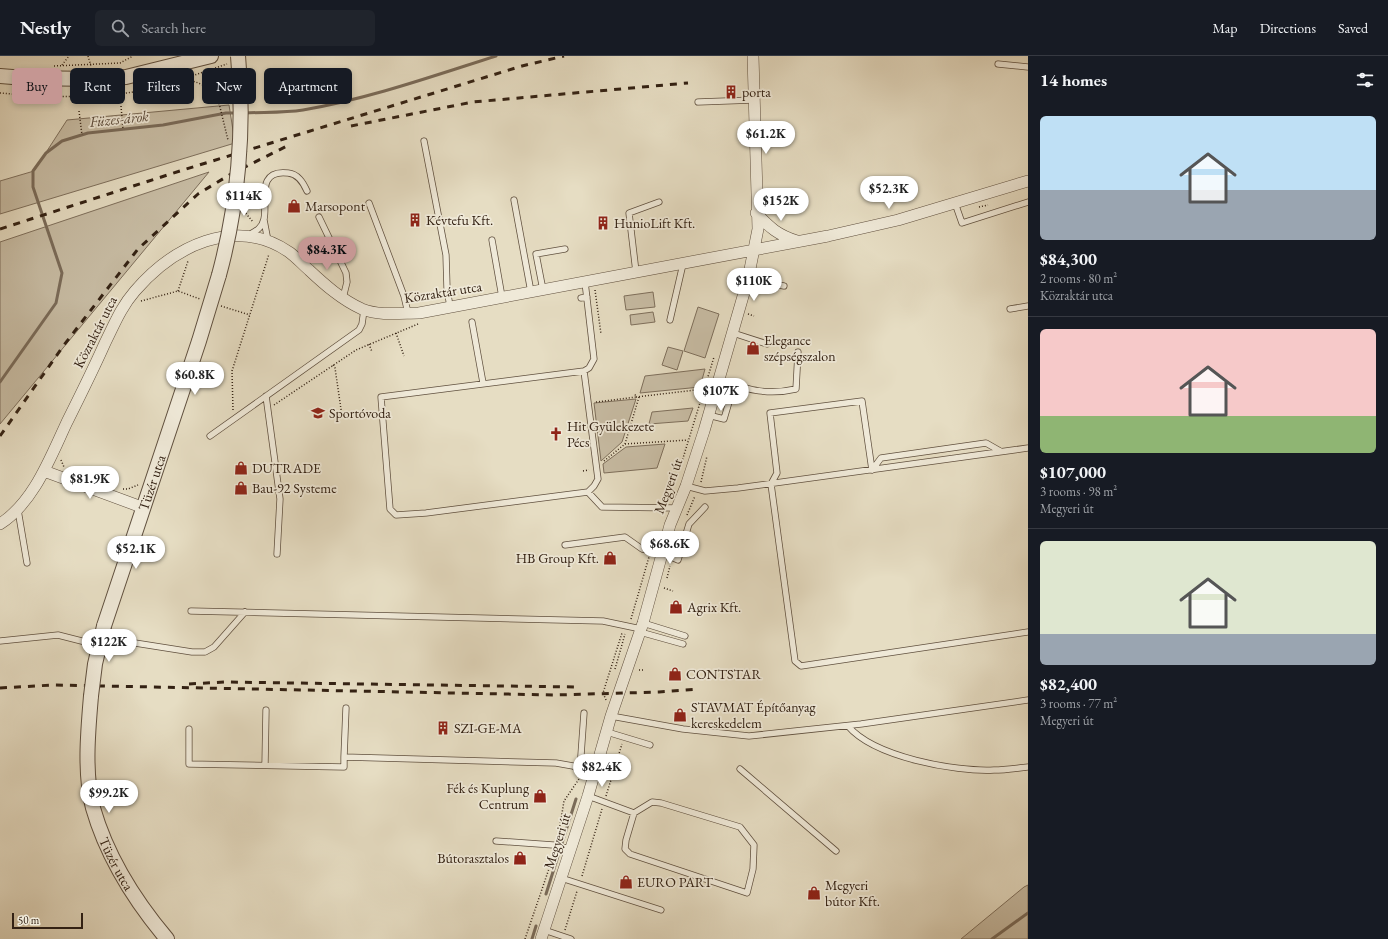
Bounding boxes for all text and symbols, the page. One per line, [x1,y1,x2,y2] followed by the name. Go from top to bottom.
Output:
[95,10,375,46] search box
[20,15,71,40] text: Nestly
[109,17,131,39] icon: search
[141,18,206,37] text: Search here
[1212,19,1238,37] text: Map
[1260,19,1316,37] text: Directions
[1338,19,1368,37] text: Saved
[12,68,62,104] chip: Buy
[70,68,125,104] chip: Rent
[133,68,194,104] chip: Filters
[202,68,256,104] chip: New
[264,68,352,104] chip: Apartment
[1040,69,1107,91] text: 14 homes
[1354,69,1376,91] icon: filters
[742,83,771,101] place label: porta
[723,84,739,100] building icon: porta
[87,106,150,131] water label: Füzes-árok
[733,121,799,155] pin: $61.2K
[746,125,786,142] text: $61.2K
[1172,142,1244,214] icon: home
[856,176,922,210] pin: $52.3K
[869,180,909,197] text: $52.3K
[216,183,272,217] pin: $114K
[226,187,262,204] text: $114K
[753,188,809,222] pin: $152K
[763,192,799,209] text: $152K
[305,197,366,215] place label: Marsopont
[286,198,302,214] shop icon: Marsopont
[426,211,493,229] place label: Kévtefu Kft.
[407,212,423,228] building icon: Kévtefu Kft.
[614,214,695,232] place label: HunioLift Kft.
[595,215,611,231] building icon: HunioLift Kft.
[294,237,360,271] pin: $84.3K
[307,241,347,258] text: $84.3K
[1040,248,1097,270] text: $84,300
[726,268,782,302] pin: $110K
[1040,270,1117,287] text: 2 rooms · 80 m²
[736,272,772,289] text: $110K
[403,277,484,307] street label: Közraktár utca
[1040,287,1113,304] text: Közraktár utca
[69,293,121,371] street label: Közraktár utca
[764,331,836,365] place label: Elegance szépségszalon
[745,340,761,356] shop icon: Elegance szépségszalon
[1172,355,1244,427] icon: home
[162,362,228,396] pin: $60.8K
[175,366,215,383] text: $60.8K
[693,378,749,412] pin: $107K
[703,382,739,399] text: $107K
[329,404,391,422] place label: Sportóvoda
[310,405,326,421] school or university icon: Sportóvoda
[567,417,655,451] place label: Hit Gyülekezete Pécs
[548,426,564,442] church icon: Hit Gyülekezete Pécs
[134,452,170,513] street label: Tüzér utca
[650,455,687,516] street label: Megyeri út
[252,459,321,477] place label: DUTRADE
[233,460,249,476] shop icon: DUTRADE
[1040,461,1106,483] text: $107,000
[57,466,123,500] pin: $81.9K
[70,470,110,487] text: $81.9K
[252,479,337,497] place label: Bau-92 Systeme
[233,480,249,496] shop icon: Bau-92 Systeme
[1040,483,1117,500] text: 3 rooms · 98 m²
[1040,500,1094,517] text: Megyeri út
[637,531,703,565] pin: $68.6K
[650,535,690,552] text: $68.6K
[103,536,169,570] pin: $52.1K
[116,540,156,557] text: $52.1K
[516,549,599,567] place label: HB Group Kft.
[602,550,618,566] shop icon: HB Group Kft.
[1172,567,1244,639] icon: home
[686,598,741,616] place label: Agrix Kft.
[668,599,684,615] shop icon: Agrix Kft.
[81,629,137,663] pin: $122K
[91,633,127,650] text: $122K
[686,665,762,683] place label: CONTSTAR
[667,666,683,682] shop icon: CONTSTAR
[1040,673,1097,695] text: $82,400
[1040,695,1117,712] text: 3 rooms · 77 m²
[691,698,817,732] place label: STAVMAT Építőanyag kereskedelem
[672,707,688,723] shop icon: STAVMAT Építőanyag kereskedelem
[1040,712,1094,729] text: Megyeri út
[454,719,522,737] place label: SZI-GE-MA
[435,720,451,736] building icon: SZI-GE-MA
[569,754,635,788] pin: $82.4K
[582,758,622,775] text: $82.4K
[446,779,530,813] place label: Fék és Kuplung Centrum
[76,780,142,814] pin: $99.2K
[89,784,129,801] text: $99.2K
[532,788,548,804] shop icon: Fék és Kuplung Centrum
[540,810,575,871] street label: Megyeri út
[95,834,138,894] street label: Tüzér utca
[437,849,509,867] place label: Bútorasztalos
[512,850,528,866] shop icon: Bútorasztalos
[637,873,713,891] place label: EURO PART
[618,874,634,890] shop icon: EURO PART
[825,876,880,910] place label: Megyeri bútor Kft.
[806,885,822,901] shop icon: Megyeri bútor Kft.
[12,911,83,930] scale bar
[18,913,39,927] text: 50 m

